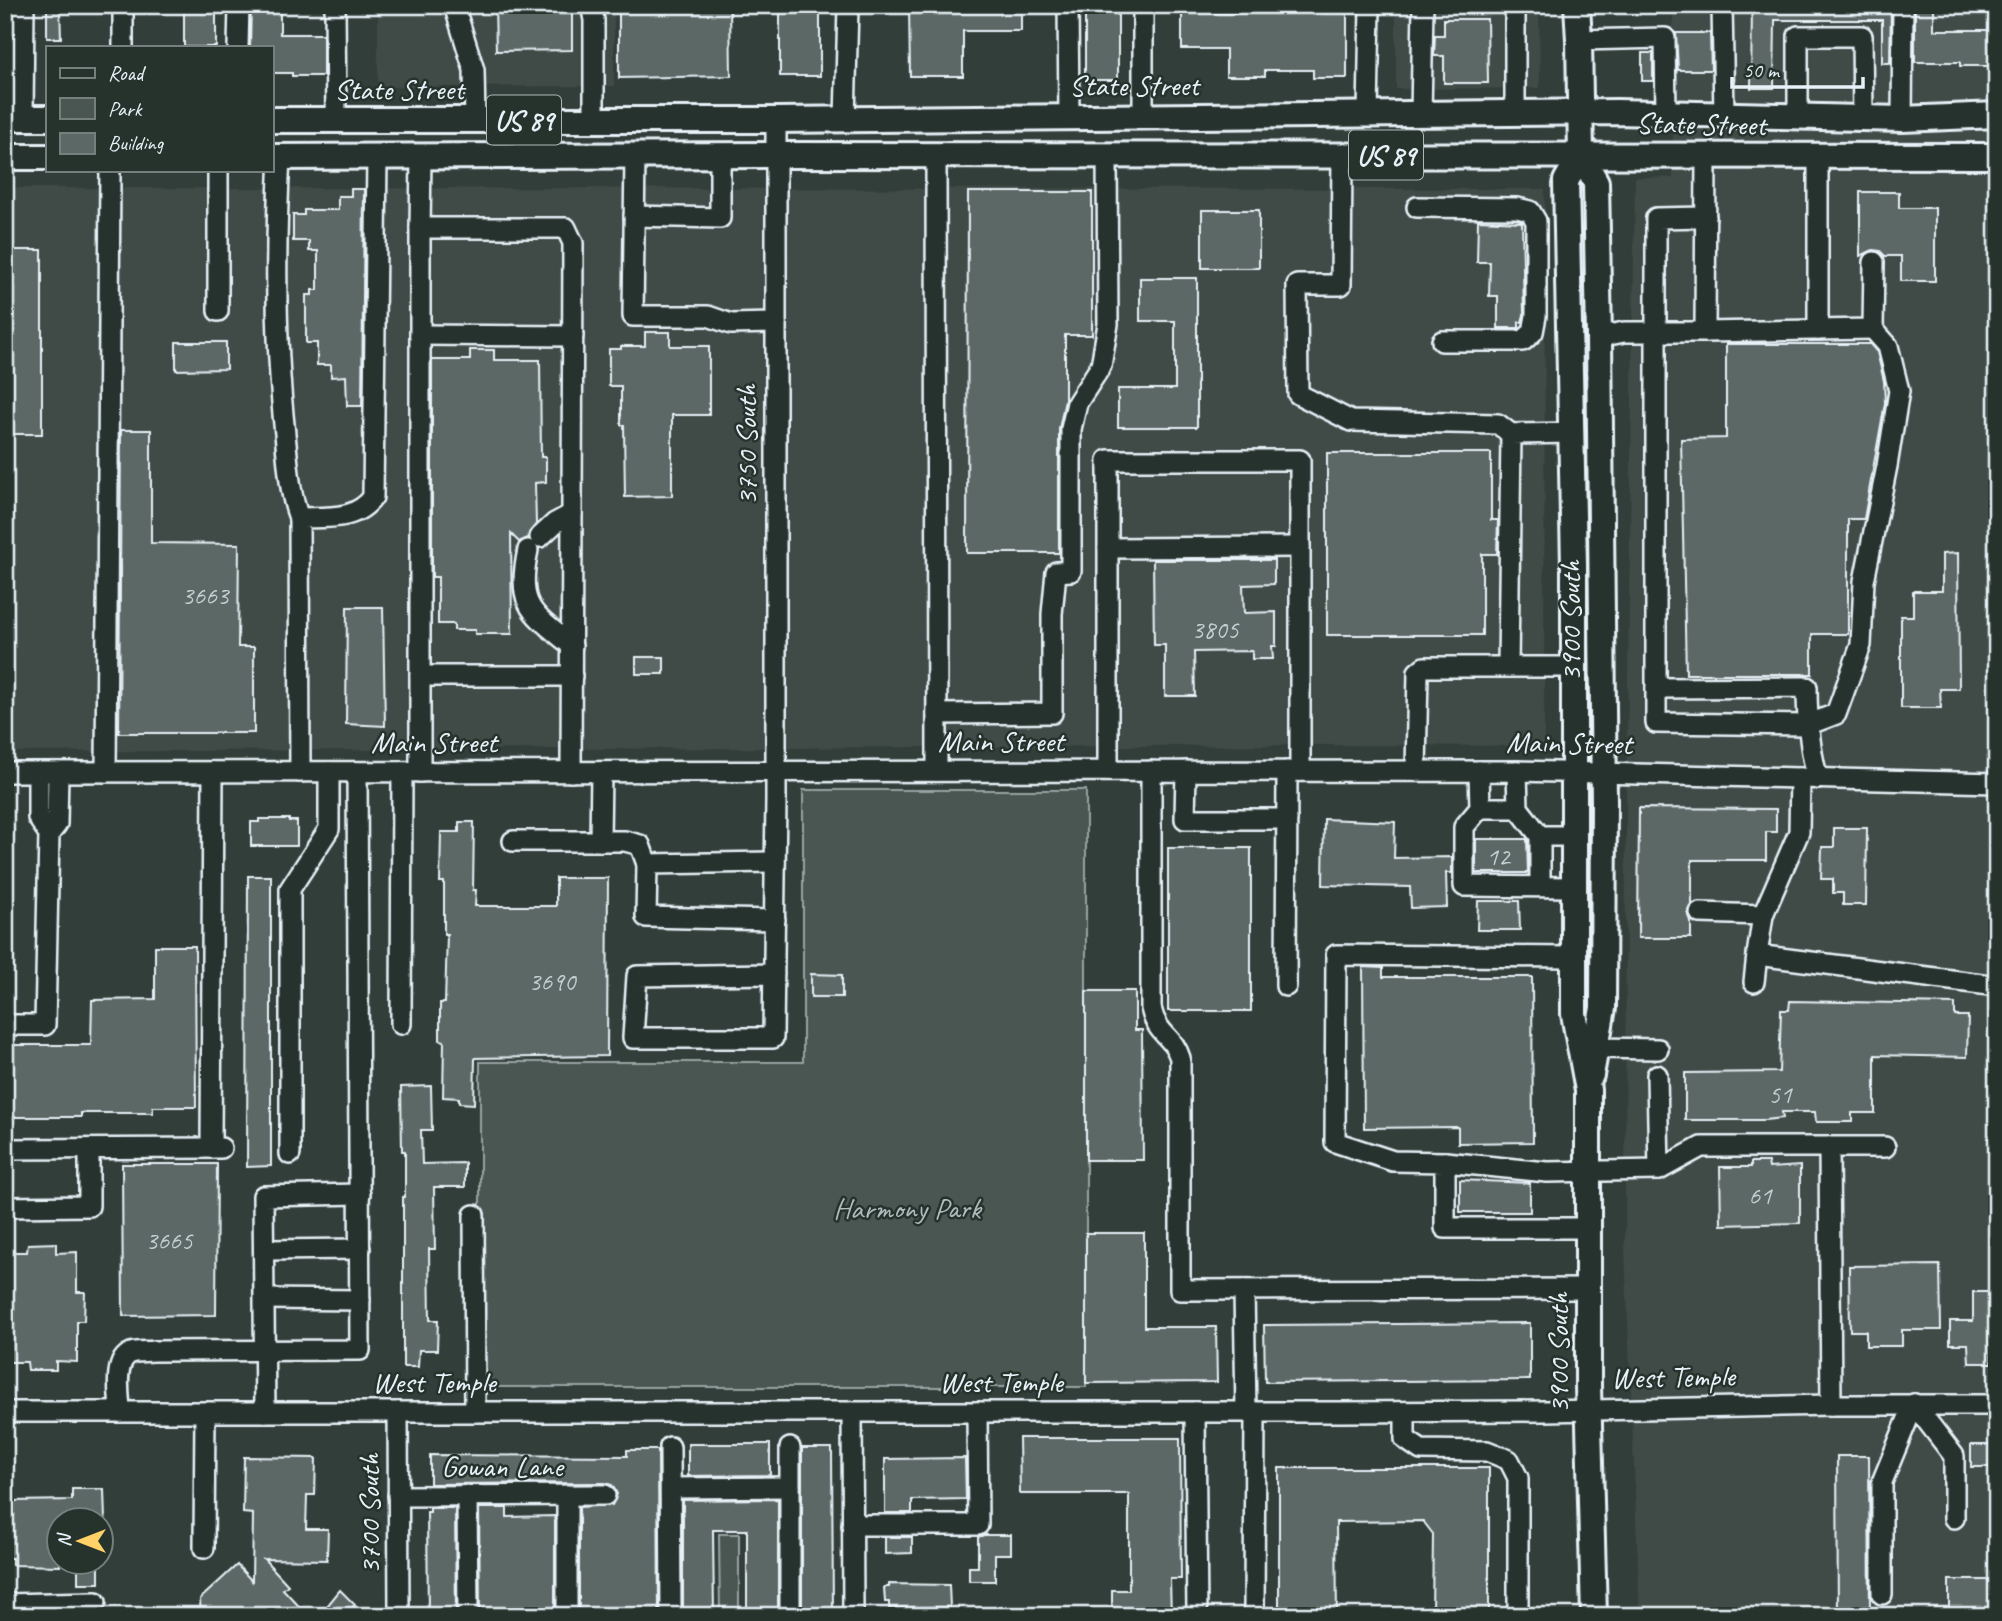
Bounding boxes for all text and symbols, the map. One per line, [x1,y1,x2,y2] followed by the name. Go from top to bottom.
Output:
[46,46,273,172] legend
[1732,46,1864,90] scale bar
[1743,57,1781,83] text: 50 m
[108,60,147,86] text: Road
[1069,66,1202,104] street label: State Street
[334,70,467,108] street label: State Street
[108,96,143,122] text: Park
[487,96,561,144] road number: US 89
[1636,104,1769,144] street label: State Street
[108,130,165,156] text: Building
[1349,130,1423,180] road number: US 89
[727,383,765,505] street label: 3750 South
[1551,559,1589,681] street label: 3900 South
[182,579,231,612] house number: 3663
[1192,613,1240,646] house number: 3805
[938,722,1067,760] street label: Main Street
[371,723,500,761] street label: Main Street
[1506,723,1635,763] street label: Main Street
[1486,840,1512,873] house number: 12
[529,965,578,998] house number: 3690
[1768,1078,1793,1111] house number: 51
[1748,1179,1773,1212] house number: 61
[833,1189,983,1227] park label: Harmony Park
[146,1224,194,1257] house number: 3665
[1539,1291,1577,1413] street label: 3900 South
[1611,1357,1737,1397] street label: West Temple
[372,1363,498,1401] street label: West Temple
[939,1363,1065,1401] street label: West Temple
[441,1447,565,1485] street label: Gowan Lane
[350,1452,388,1574] street label: 3700 South
[46,1506,116,1576] north arrow
[52,1532,76,1547] text: N

